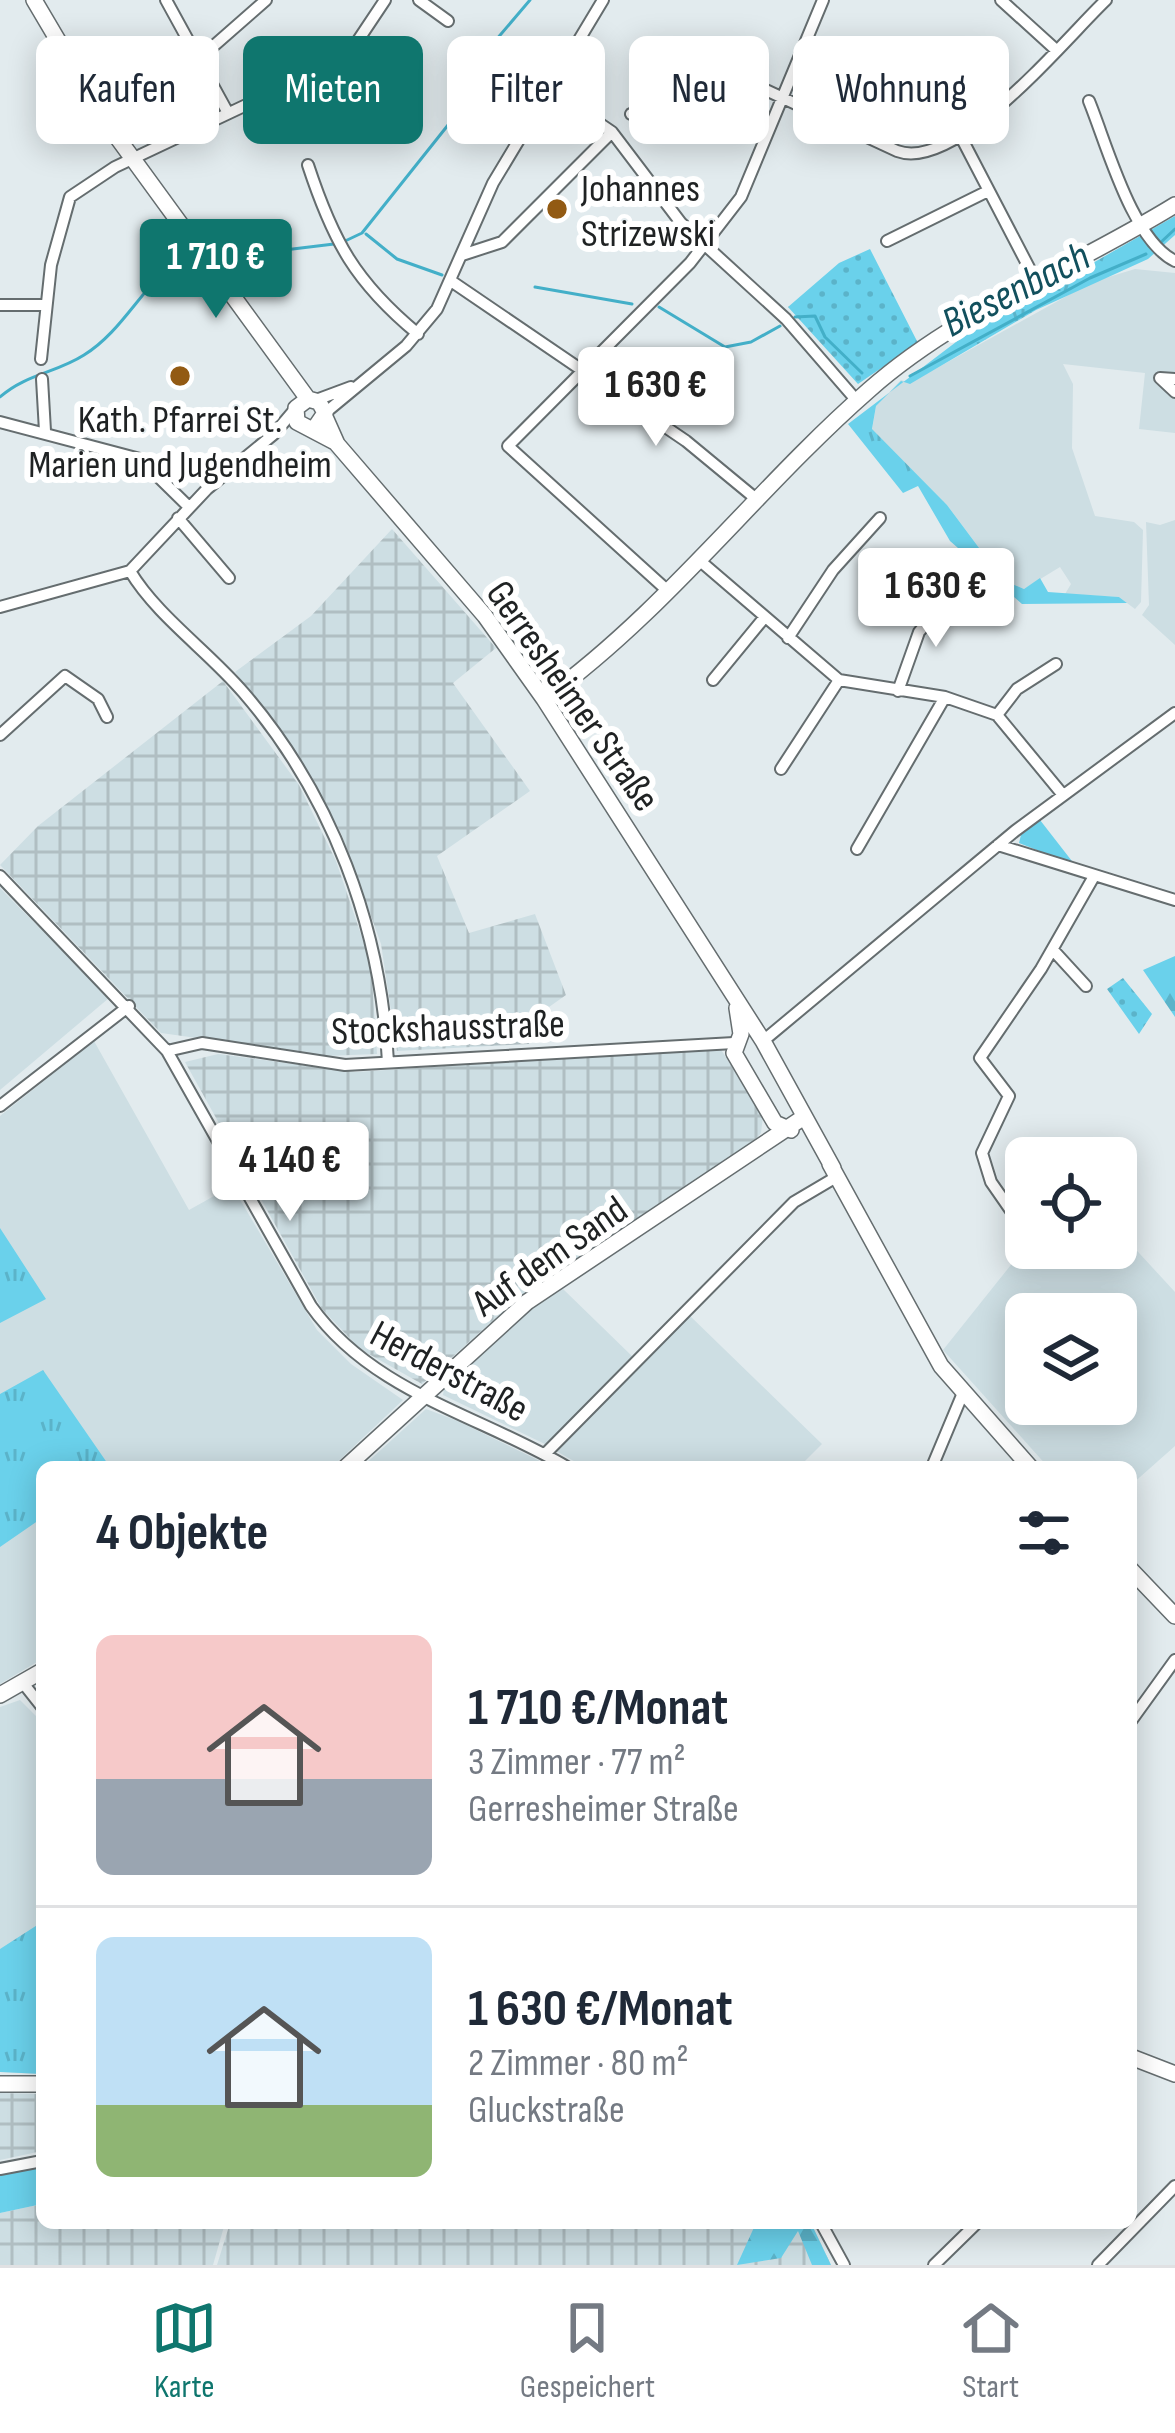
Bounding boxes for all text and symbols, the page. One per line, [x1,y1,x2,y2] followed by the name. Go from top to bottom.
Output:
[36,36,219,144] chip: Kaufen
[243,36,423,144] chip: Mieten
[447,36,605,144] chip: Filter
[629,36,769,144] chip: Neu
[793,36,1009,144] chip: Wohnung
[580,166,715,258] place label: Johannes Strizewski
[544,196,570,222] marker: Johannes Strizewski
[105,219,327,321] pin: 1 710 €
[934,231,1099,349] water label: Biesenbach
[167,234,265,281] text: 1 710 €
[545,347,767,449] pin: 1 630 €
[605,362,707,409] text: 1 630 €
[167,363,193,389] marker: Kath. Pfarrei St. Marien und Jugendheim
[28,397,332,489] place label: Kath. Pfarrei St. Marien und Jugendheim
[825,548,1047,650] pin: 1 630 €
[885,563,987,610] text: 1 630 €
[475,572,669,821] street label: Gerresheimer Straße
[331,1001,566,1056] street label: Stockshausstraße
[179,1122,401,1224] pin: 4 140 €
[239,1137,341,1184] text: 4 140 €
[1005,1137,1137,1425] map controls
[1005,1137,1137,1269] button: locate
[463,1187,637,1328] street label: Auf dem Sand
[1005,1293,1137,1425] button: layers
[362,1311,536,1433] street label: Herderstraße
[1011,1500,1077,1566] icon: filters
[96,1503,268,1564] text: 4 Objekte
[468,1678,728,1739] text: 1 710 €/Monat
[192,1683,336,1827] icon: home
[468,1739,686,1786] text: 3 Zimmer · 77 m²
[468,1786,739,1833] text: Gerresheimer Straße
[468,1979,733,2040] text: 1 630 €/Monat
[192,1985,336,2129] icon: home
[468,2040,689,2087] text: 2 Zimmer · 80 m²
[468,2087,625,2134] text: Gluckstraße
[151,2295,217,2407] tab: Karte
[520,2295,655,2407] tab: Gespeichert
[958,2295,1024,2407] tab: Start

